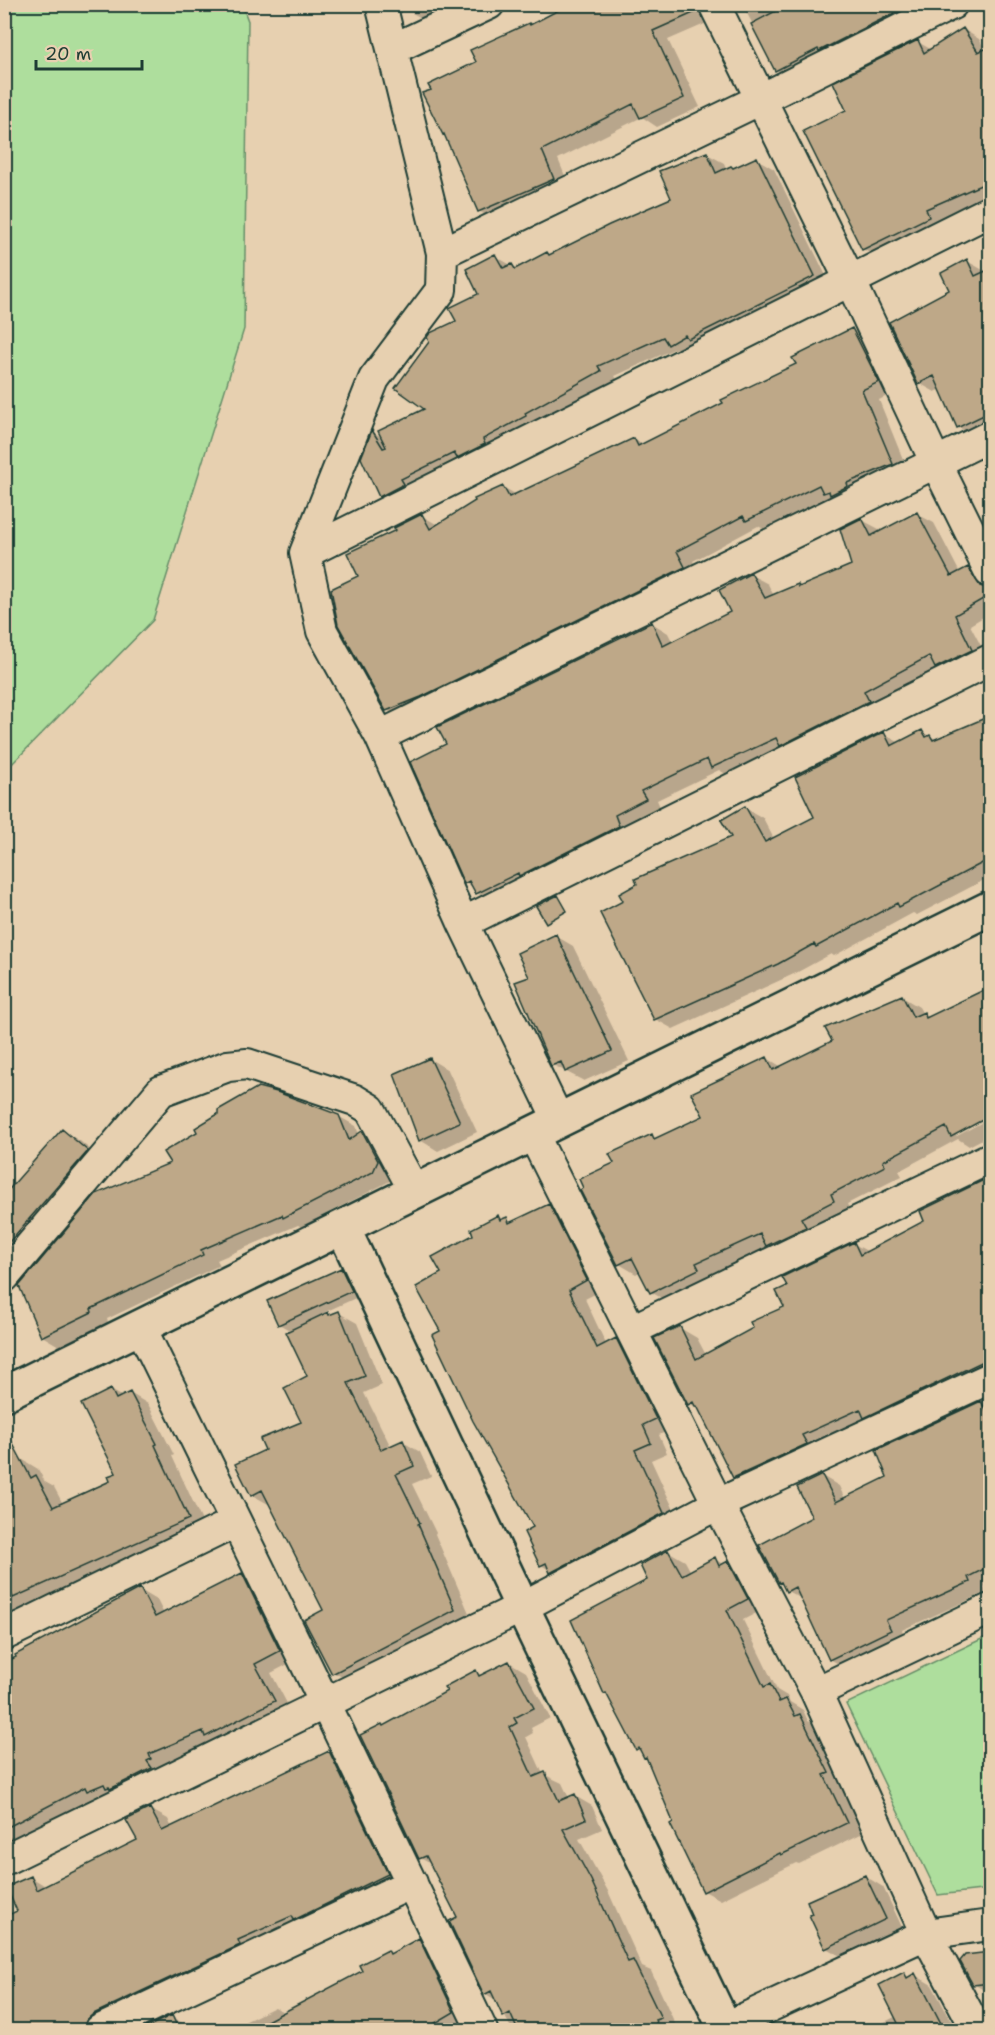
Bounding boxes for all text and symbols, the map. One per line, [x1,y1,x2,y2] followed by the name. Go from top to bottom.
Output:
[36,33,142,71] scale bar
[45,42,91,66] text: 20 m

